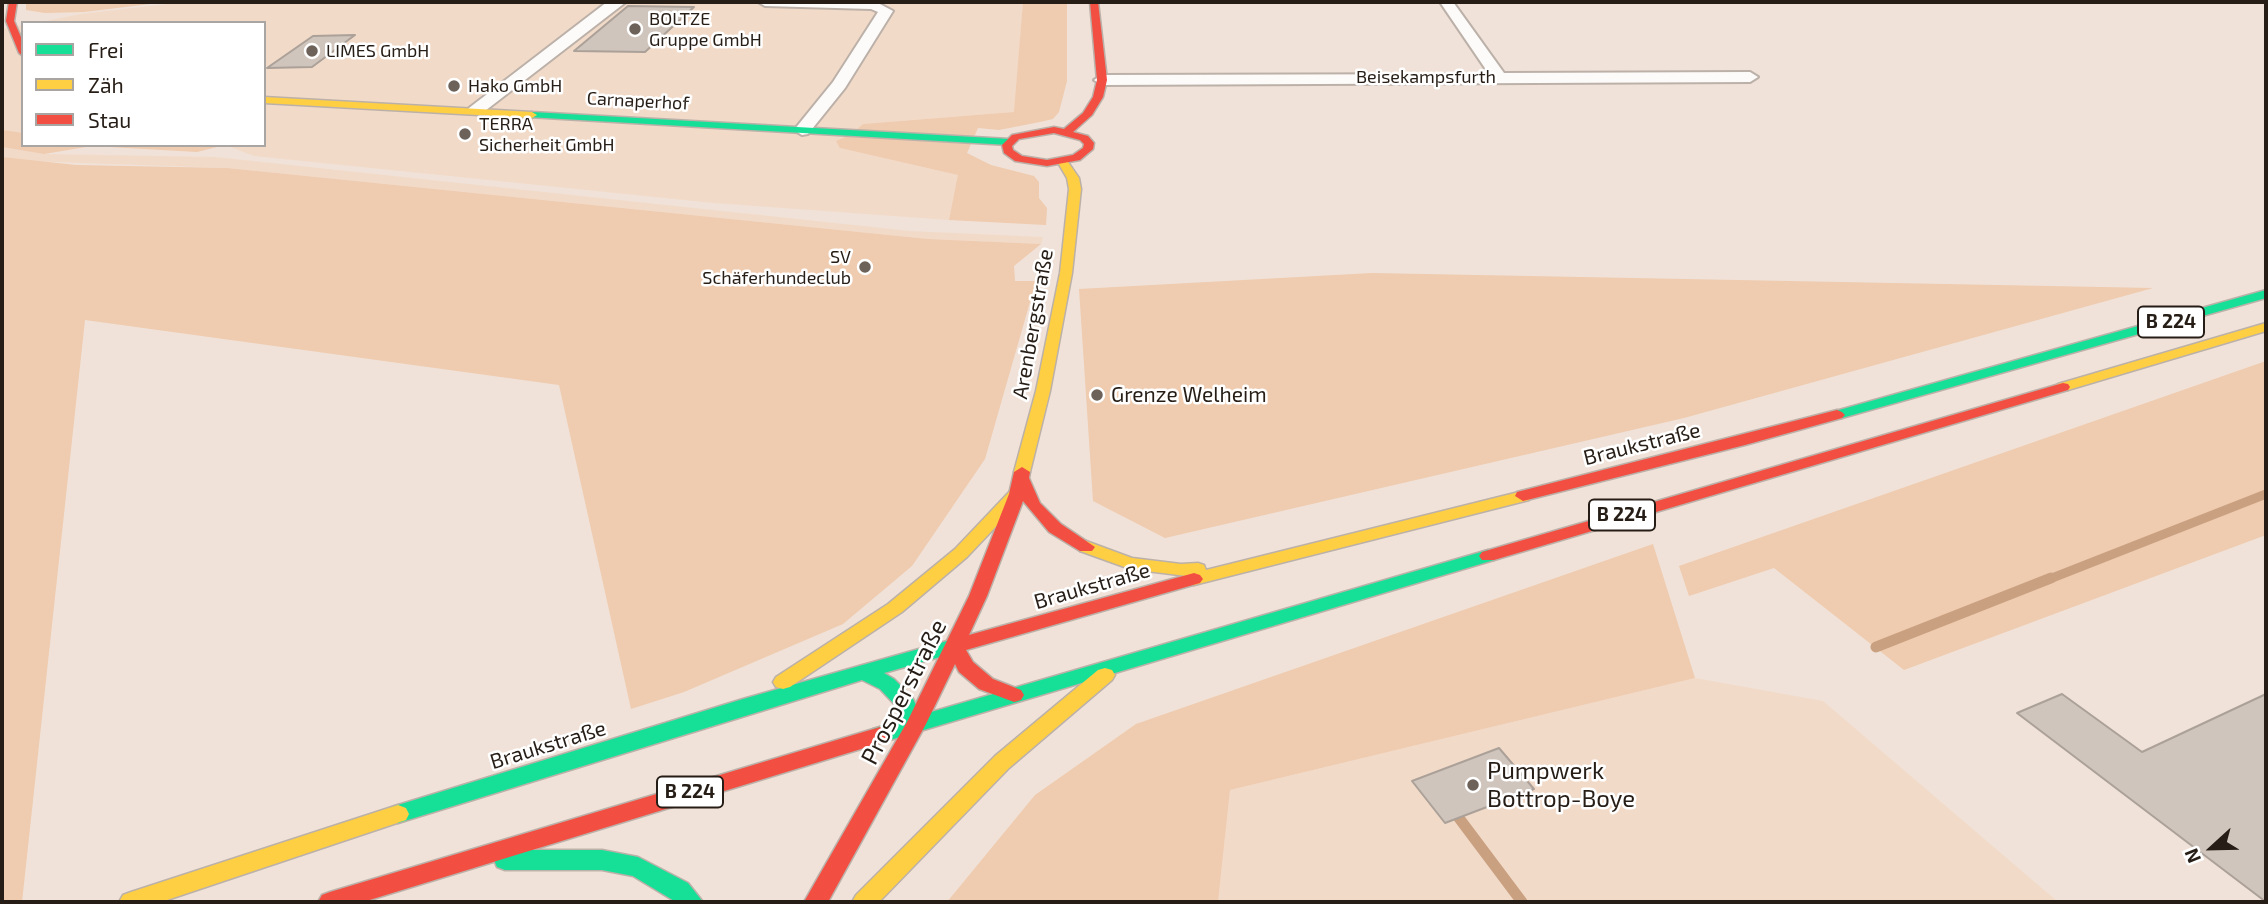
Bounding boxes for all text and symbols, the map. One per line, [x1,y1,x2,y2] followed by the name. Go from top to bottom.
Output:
[649,8,762,50] place label: BOLTZE Gruppe GmbH
[21,21,266,147] legend
[627,21,643,37] marker: BOLTZE Gruppe GmbH
[88,37,124,62] text: Frei
[326,40,429,62] place label: LIMES GmbH
[304,43,320,59] marker: LIMES GmbH
[1356,66,1496,88] street label: Beisekampsfurth
[88,72,124,97] text: Zäh
[468,75,562,97] place label: Hako GmbH
[446,78,462,94] marker: Hako GmbH
[586,88,690,114] street label: Carnaperhof
[88,107,131,132] text: Stau
[479,113,615,156] place label: TERRA Sicherheit GmbH
[457,126,473,142] marker: TERRA Sicherheit GmbH
[702,246,851,288] place label: SV Schäferhundeclub
[1007,247,1059,401] street label: Arenbergstraße
[857,259,873,275] marker: SV Schäferhundeclub
[2138,306,2204,338] road number: B 224
[1111,382,1267,408] place label: Grenze Welheim
[1089,387,1105,403] marker: Grenze Welheim
[1581,417,1703,471] street label: Braukstraße
[1589,500,1655,530] road number: B 224
[1031,557,1153,615] street label: Braukstraße
[855,615,953,769] street label: Prosperstraße
[487,715,609,775] street label: Braukstraße
[1487,757,1635,813] place label: Pumpwerk Bottrop-Boye
[657,776,723,807] road number: B 224
[1465,777,1481,793] marker: Pumpwerk Bottrop-Boye
[2177,813,2247,883] north arrow
[2179,845,2205,867] text: N

